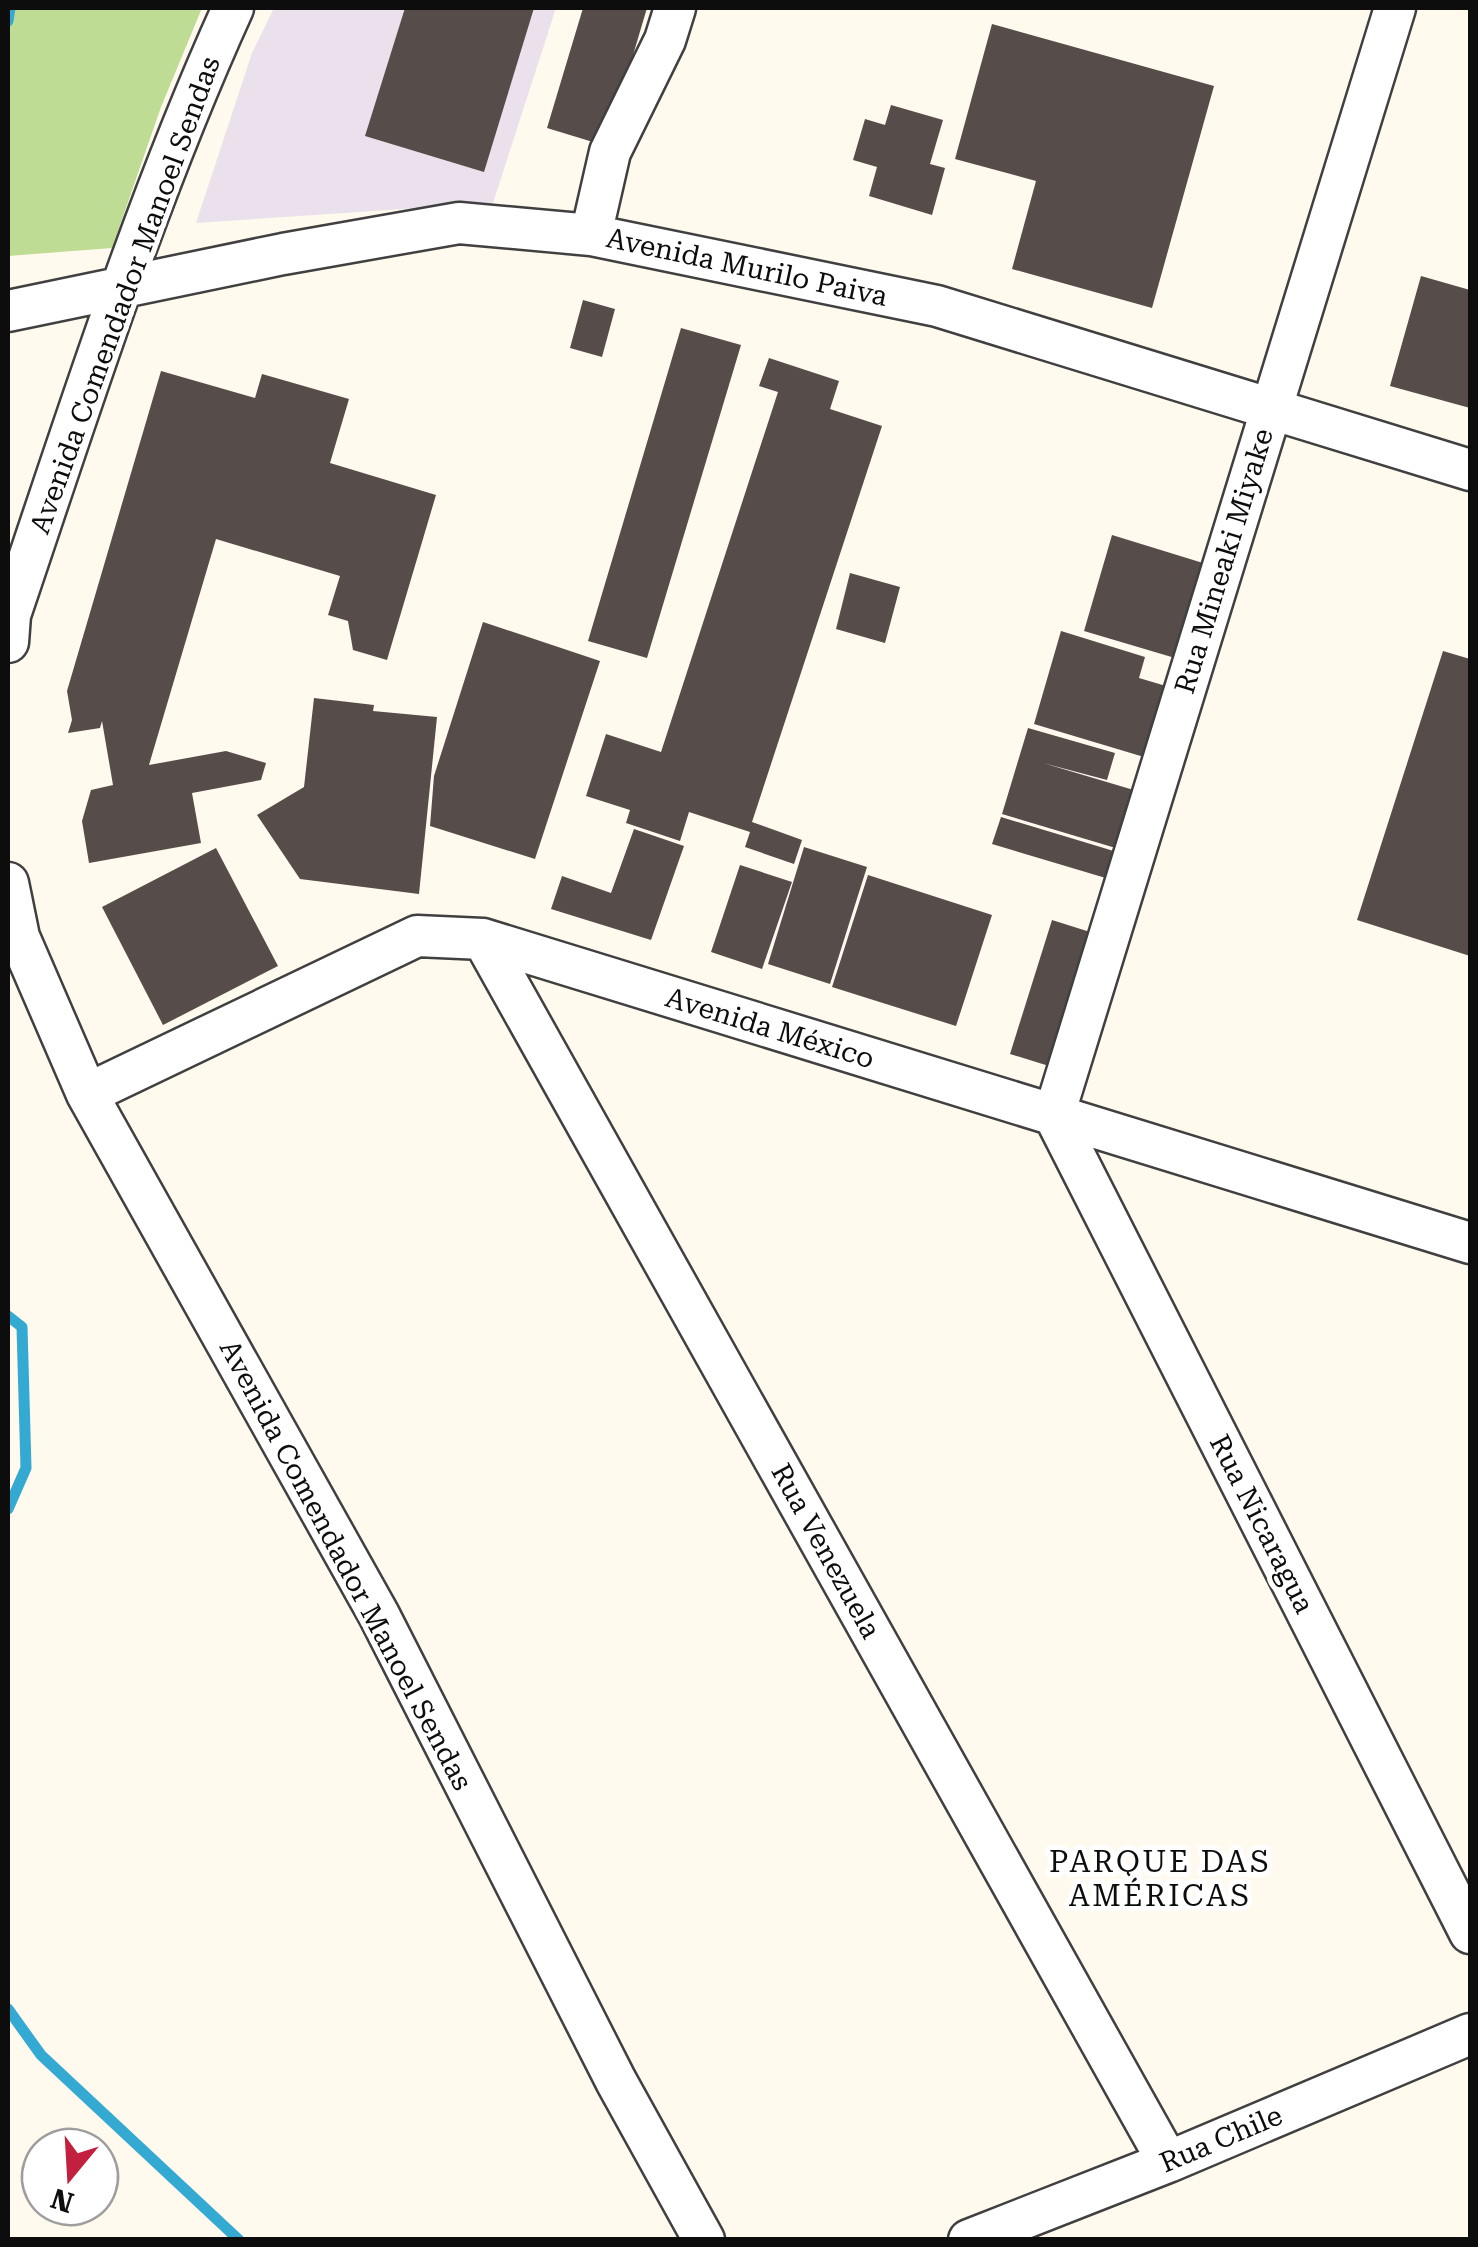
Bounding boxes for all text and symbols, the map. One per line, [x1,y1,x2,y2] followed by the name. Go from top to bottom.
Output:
[23,52,227,538] street label: Avenida Comendador Manoel Sendas
[603,221,891,313] street label: Avenida Murilo Paiva
[1168,424,1280,698] street label: Rua Mineaki Miyake
[662,981,878,1075] street label: Avenida México
[213,1334,479,1796] street label: Avenida Comendador Manoel Sendas
[1203,1429,1321,1619] street label: Rua Nicaragua
[764,1458,888,1644] street label: Rua Venezuela
[1049,1844,1271,1913] district label: PARQUE DAS AMÉRICAS
[1155,2098,1287,2180] street label: Rua Chile
[20,2127,120,2227] north arrow
[47,2181,78,2219] text: N

